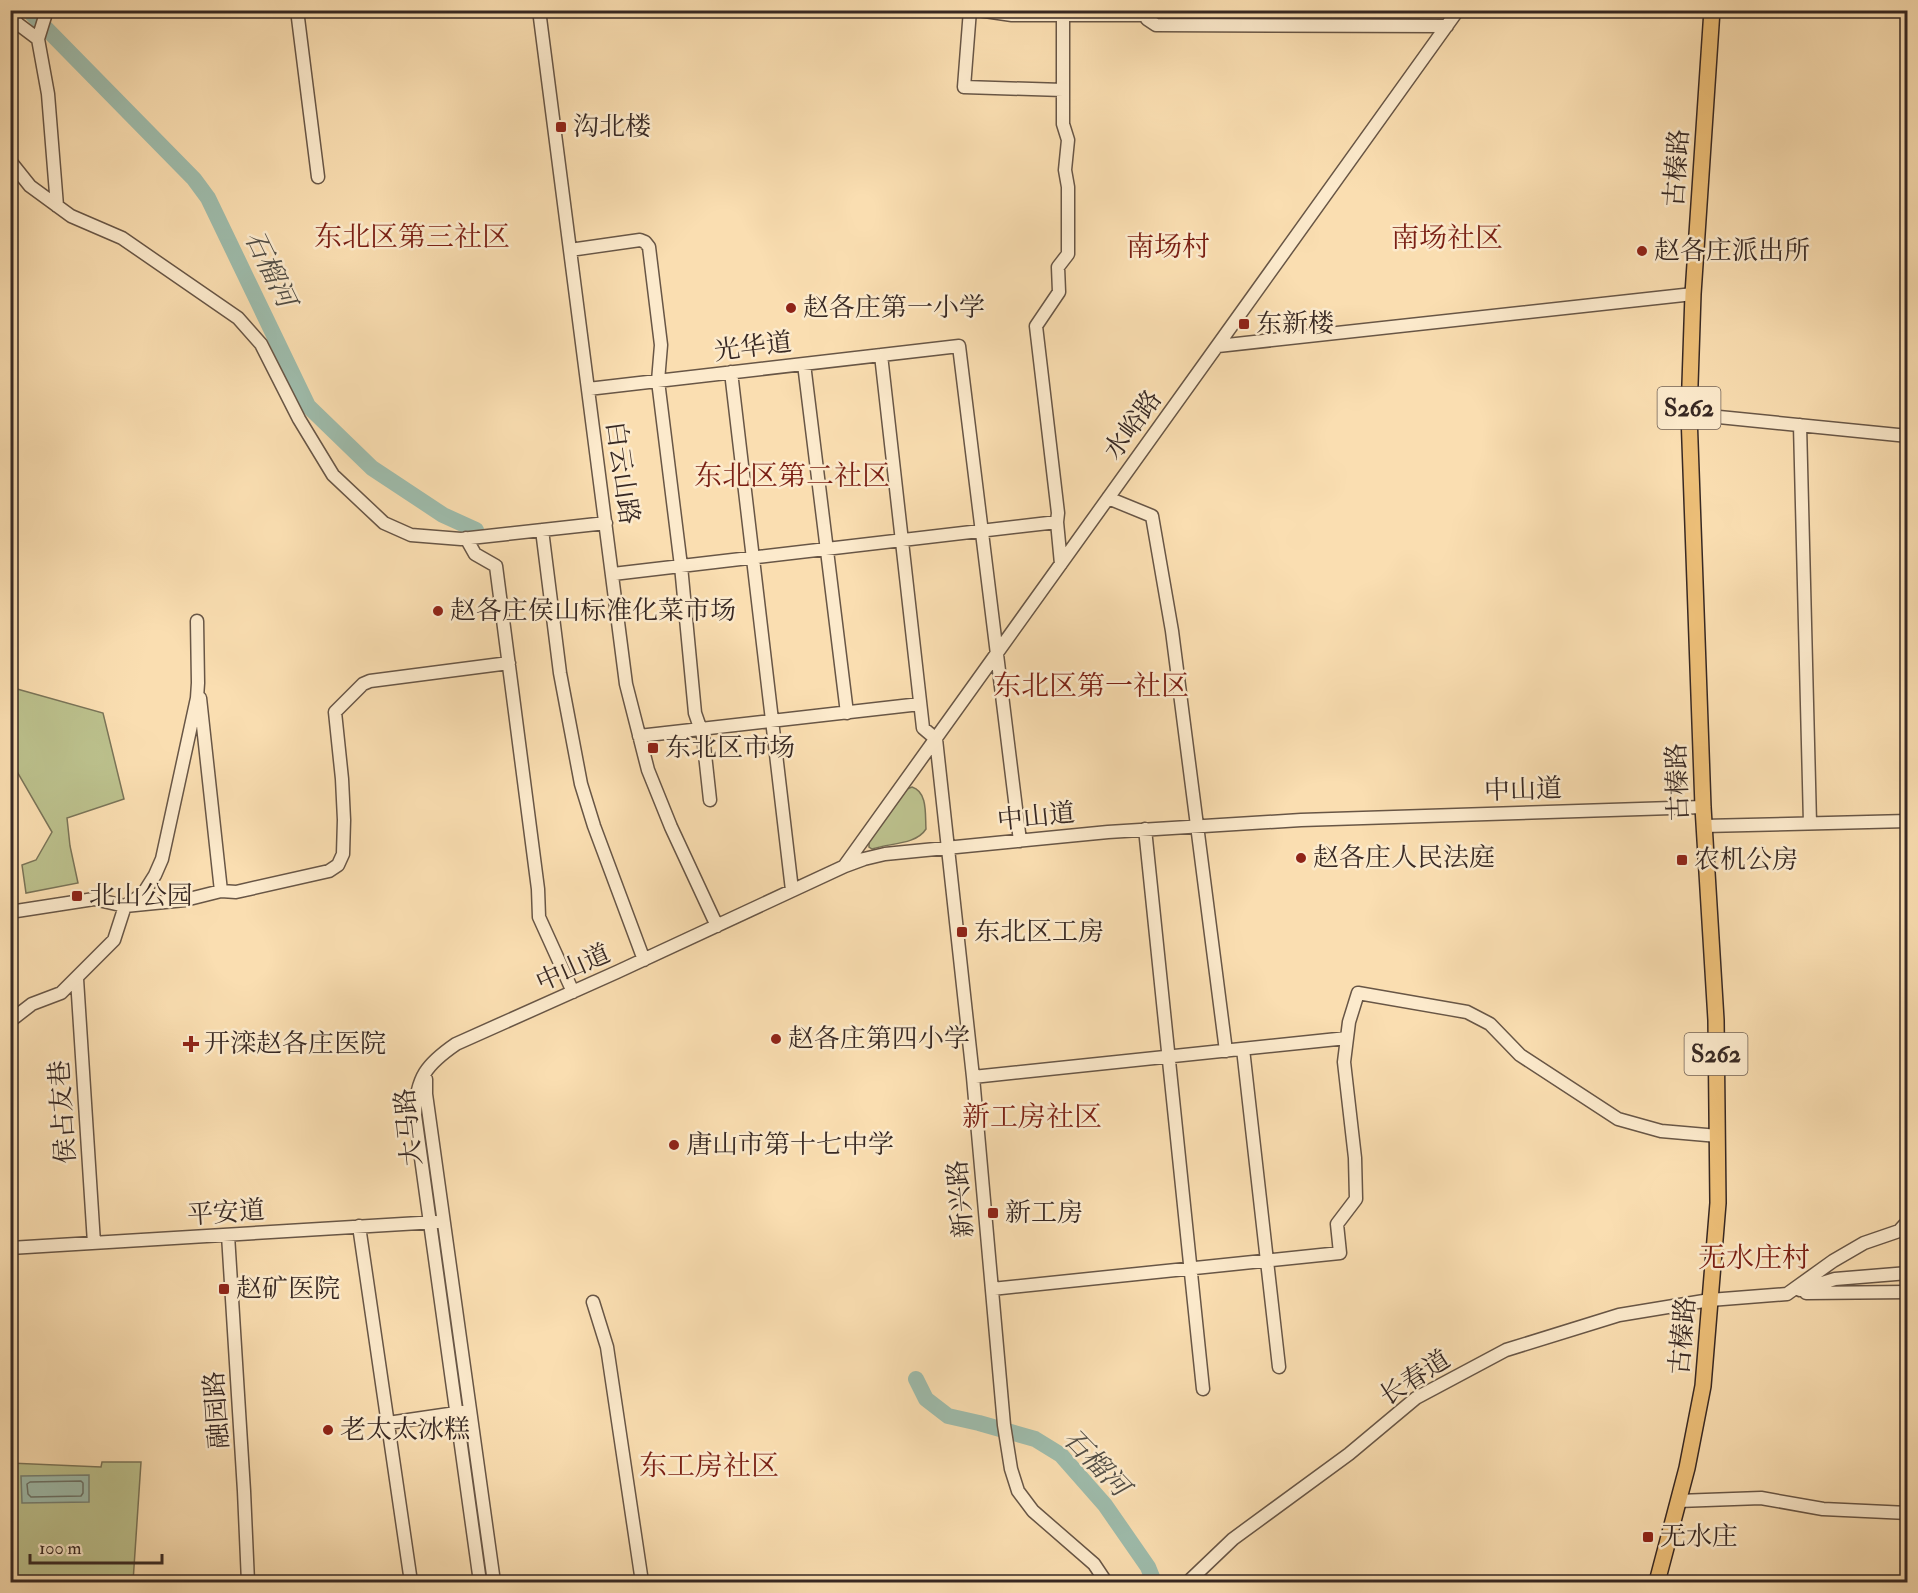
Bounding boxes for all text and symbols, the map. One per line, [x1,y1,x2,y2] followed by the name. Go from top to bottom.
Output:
[573,111,651,143] place label: 沟北楼
[554,120,568,134] marker: 沟北楼
[1658,128,1696,208] street label: 古榛路
[314,220,510,255] district label: 东北区第三社区
[1391,221,1503,256] district label: 南场社区
[237,225,305,317] water label: 石榴河
[1126,230,1210,265] district label: 南场村
[1654,235,1810,267] place label: 赵各庄派出所
[1635,244,1649,258] marker: 赵各庄派出所
[803,292,985,324] place label: 赵各庄第一小学
[784,301,798,315] marker: 赵各庄第一小学
[1256,308,1334,340] place label: 东新楼
[1237,317,1251,331] marker: 东新楼
[712,326,794,368] street label: 光华道
[1097,384,1169,466] street label: 水峪路
[1658,387,1720,429] road number: S262
[599,419,645,527] street label: 白云山路
[694,459,890,494] district label: 东北区第二社区
[450,595,736,627] place label: 赵各庄侯山标准化菜市场
[431,604,445,618] marker: 赵各庄侯山标准化菜市场
[993,669,1189,704] district label: 东北区第一社区
[665,732,795,764] place label: 东北区市场
[646,741,660,755] marker: 东北区市场
[1661,742,1695,822] street label: 古榛路
[1483,773,1563,807] street label: 中山道
[996,797,1076,837] street label: 中山道
[1313,842,1495,874] place label: 赵各庄人民法庭
[1694,844,1798,876] place label: 农机公房
[1294,851,1308,865] marker: 赵各庄人民法庭
[1675,853,1689,867] marker: 农机公房
[89,880,193,912] place label: 北山公园
[70,889,84,903] marker: 北山公园
[974,916,1104,948] place label: 东北区工房
[955,925,969,939] marker: 东北区工房
[531,938,615,998] street label: 中山道
[788,1023,970,1055] place label: 赵各庄第四小学
[204,1028,386,1060] place label: 开滦赵各庄医院
[769,1032,783,1046] marker: 赵各庄第四小学
[1684,1033,1748,1075] road number: S262
[182,1035,200,1053] marker: 开滦赵各庄医院
[43,1059,83,1165] street label: 侯占友巷
[389,1087,429,1167] street label: 大马路
[962,1100,1102,1135] district label: 新工房社区
[686,1129,894,1161] place label: 唐山市第十七中学
[667,1138,681,1152] marker: 唐山市第十七中学
[942,1159,980,1239] street label: 新兴路
[186,1194,266,1232] street label: 平安道
[1005,1197,1083,1229] place label: 新工房
[986,1206,1000,1220] marker: 新工房
[1698,1241,1810,1276] district label: 无水庄村
[236,1273,340,1305] place label: 赵矿医院
[217,1282,231,1296] marker: 赵矿医院
[1664,1296,1702,1376] street label: 古榛路
[1374,1343,1456,1413] street label: 长春道
[198,1370,236,1450] street label: 融园路
[340,1414,470,1446] place label: 老太太冰糕
[1056,1422,1139,1507] water label: 石榴河
[321,1423,335,1437] marker: 老太太冰糕
[639,1449,779,1484] district label: 东工房社区
[1660,1521,1738,1553] place label: 无水庄
[30,1527,162,1565] scale bar
[1641,1530,1655,1544] marker: 无水庄
[39,1537,82,1560] text: 100 m

